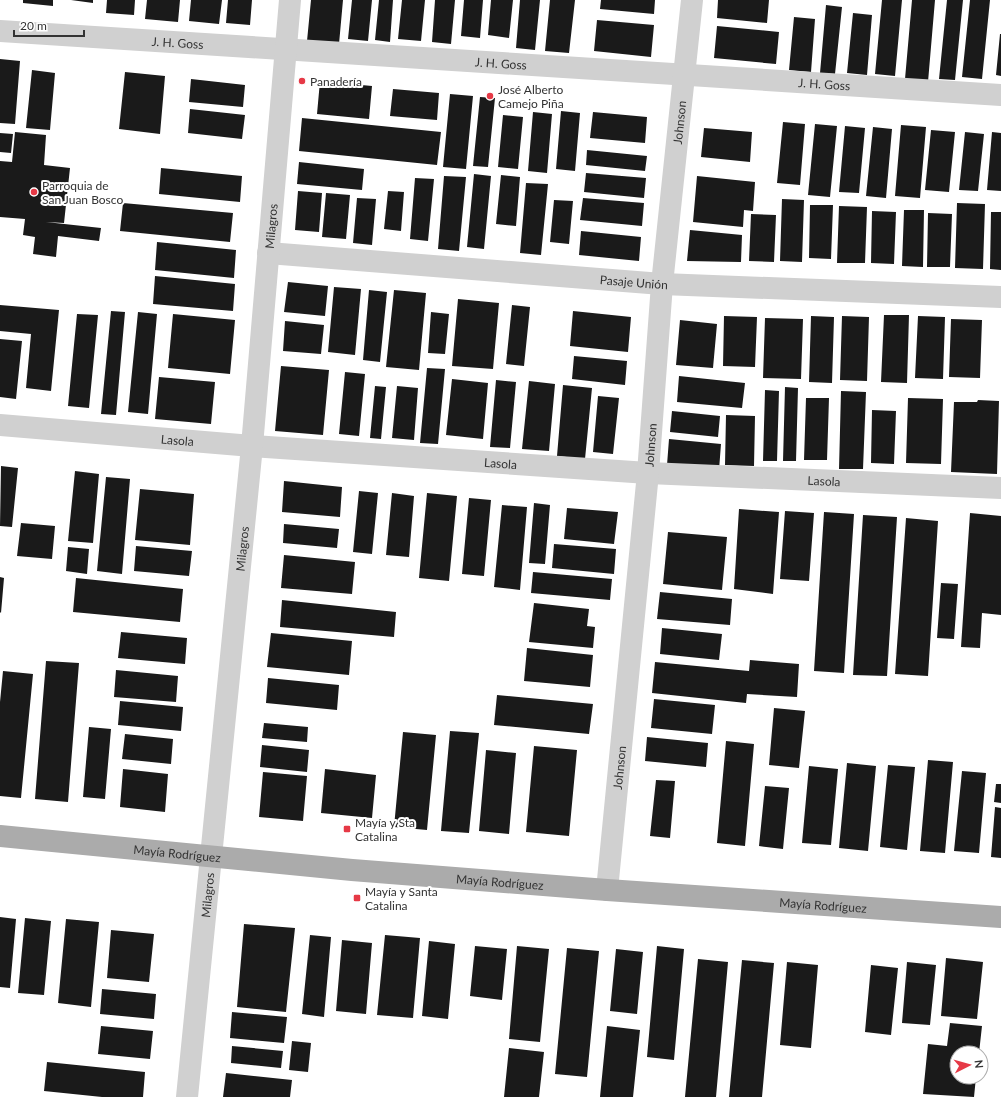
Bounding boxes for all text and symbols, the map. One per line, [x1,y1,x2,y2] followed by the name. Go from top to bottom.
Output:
[14,12,84,38] scale bar
[20,18,47,33] text: 20 m
[151,33,204,51] street label: J. H. Goss
[475,54,527,72] street label: J. H. Goss
[310,74,362,89] place label: Panadería
[798,75,851,93] street label: J. H. Goss
[297,76,307,86] marker: Panadería
[498,82,564,111] place label: José Alberto Camejo Piña
[485,91,495,101] marker: José Alberto Camejo Piña
[669,100,689,145] street label: Johnson
[42,178,123,207] place label: Parroquia de San Juan Bosco
[29,187,39,197] marker: Parroquia de San Juan Bosco
[261,203,280,249] street label: Milagros
[599,272,668,292] street label: Pasaje Unión
[641,423,659,467] street label: Johnson
[160,431,194,449] street label: Lasola
[484,454,518,472] street label: Lasola
[807,472,841,489] street label: Lasola
[232,526,251,572] street label: Milagros
[609,745,629,790] street label: Johnson
[355,815,415,844] place label: Mayía y Sta Catalina
[342,824,352,834] marker: Mayía y Sta Catalina
[133,841,222,865] street label: Mayía Rodríguez
[456,871,545,893] street label: Mayía Rodríguez
[197,872,217,918] street label: Milagros
[365,884,438,913] place label: Mayía y Santa Catalina
[352,893,362,903] marker: Mayía y Santa Catalina
[779,894,868,915] street label: Mayía Rodríguez
[949,1045,989,1085] north arrow
[973,1059,986,1069] text: N

